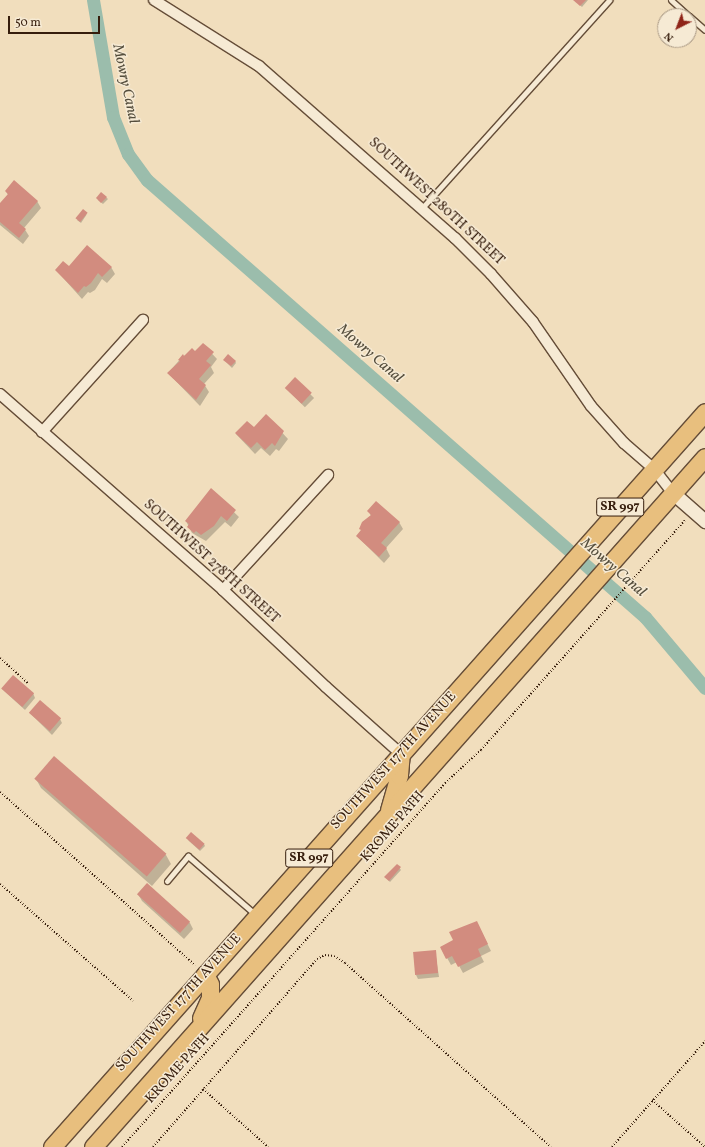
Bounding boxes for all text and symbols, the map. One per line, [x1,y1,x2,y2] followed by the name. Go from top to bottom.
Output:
[10,8,102,34] scale bar
[657,8,697,48] north arrow
[15,15,41,31] text: 50 m
[661,28,677,45] text: N
[108,43,142,125] water label: Mowry Canal
[364,135,508,269] street label: SOUTHWEST 280TH STREET
[334,321,406,387] water label: Mowry Canal
[139,496,283,628] street label: SOUTHWEST 278TH STREET
[596,496,644,518] road number: SR 997
[577,535,649,601] water label: Mowry Canal
[328,688,460,834] street label: SOUTHWEST 177TH AVENUE
[358,788,428,866] street label: KROME PATH
[285,847,333,869] road number: SR 997
[113,930,245,1076] street label: SOUTHWEST 177TH AVENUE
[142,1031,214,1107] street label: KROME PATH

